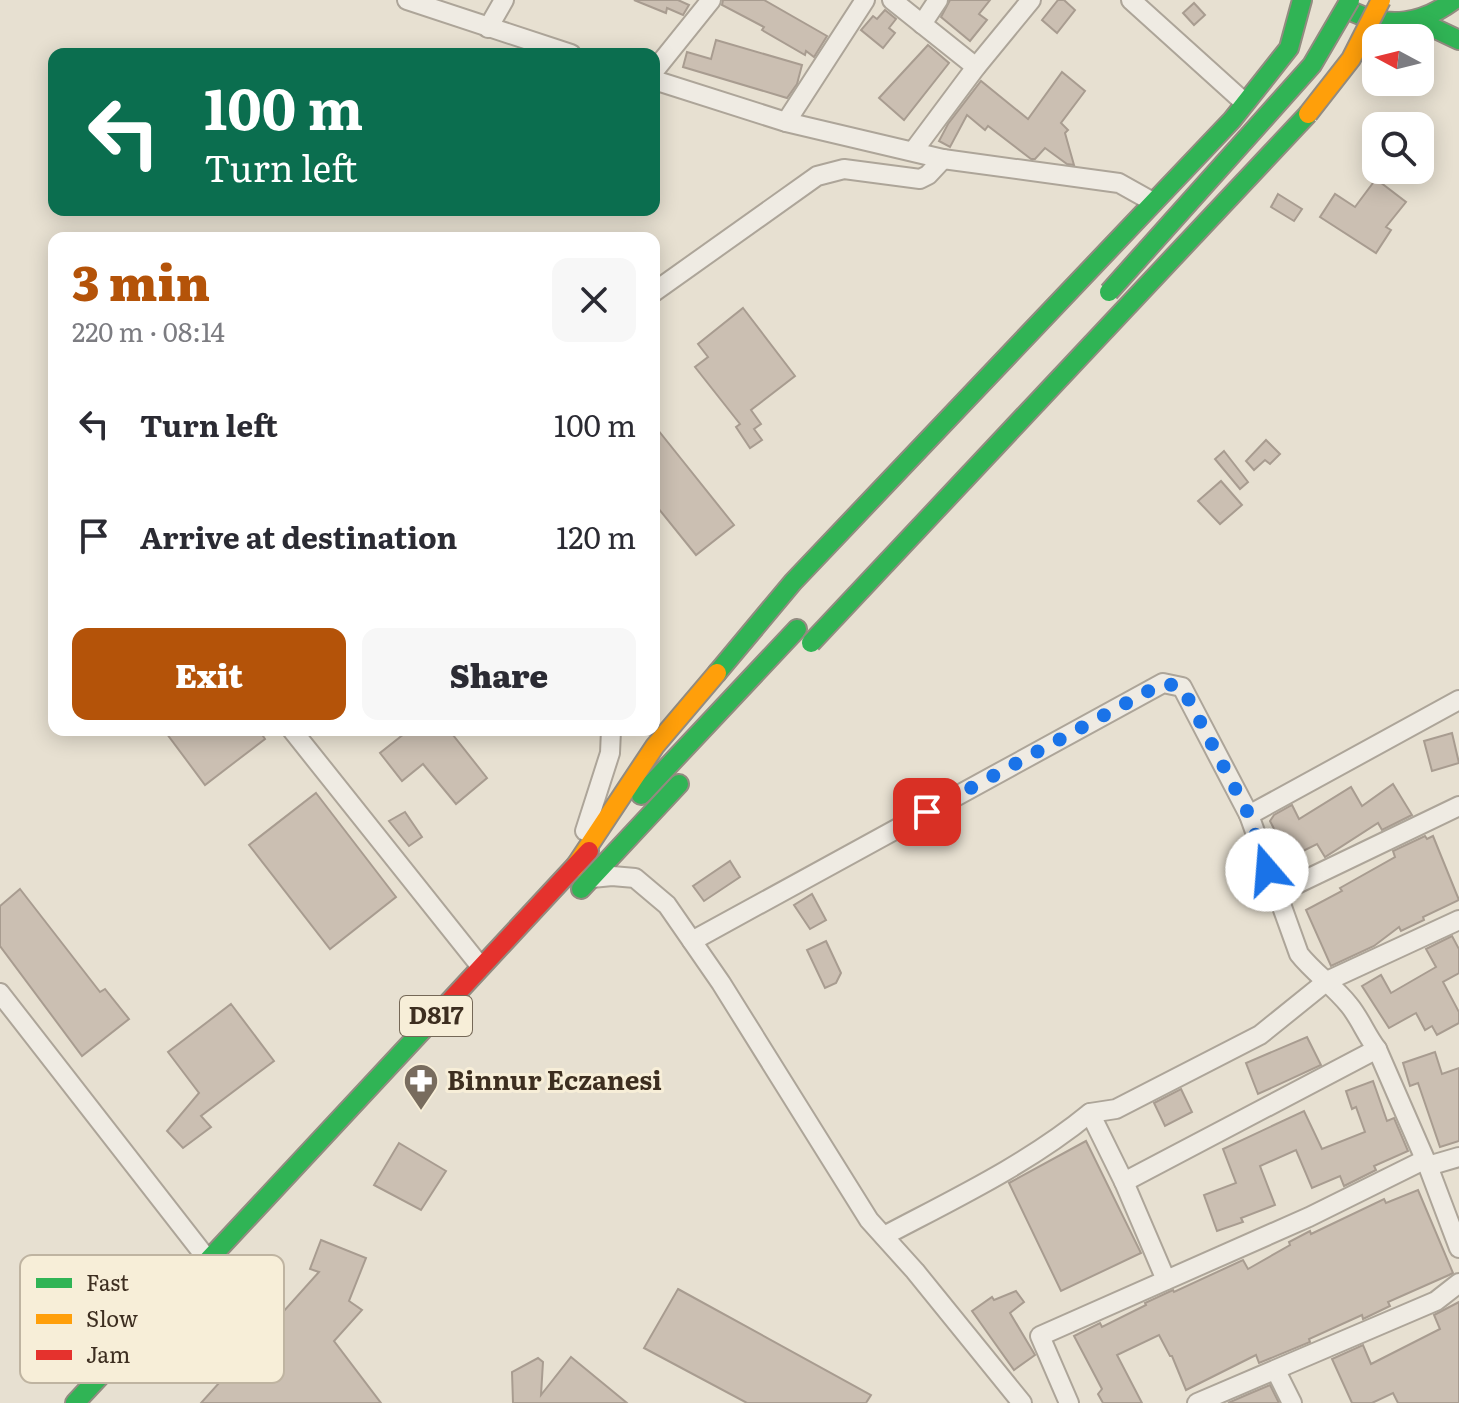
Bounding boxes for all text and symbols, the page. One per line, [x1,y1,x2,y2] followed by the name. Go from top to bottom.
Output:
[1362,24,1434,96] north arrow
[1362,24,1434,184] map controls
[204,64,363,147] text: 100 m
[72,80,176,184] icon: left
[1362,112,1434,184] button: search
[204,140,358,193] text: Turn left
[72,245,210,316] text: 3 min
[552,258,636,342] button: close
[72,311,225,350] text: 220 m · 08:14
[72,402,116,446] icon: left
[140,402,278,446] text: Turn left
[554,402,636,446] text: 100 m
[72,514,116,558] icon: arrive
[140,514,457,558] text: Arrive at destination
[556,514,636,558] text: 120 m
[72,628,346,720] button: Exit
[362,628,636,720] button: Share
[893,778,961,846] pin
[905,790,949,834] icon: arrive
[1225,828,1309,912] position arrow
[400,996,472,1036] road number: D817
[447,1059,662,1098] place label: Binnur Eczanesi
[402,1062,440,1112] pharmacy icon: Binnur Eczanesi
[20,1255,284,1383] legend
[86,1265,129,1298] text: Fast
[86,1301,138,1334] text: Slow
[86,1337,130,1370] text: Jam

